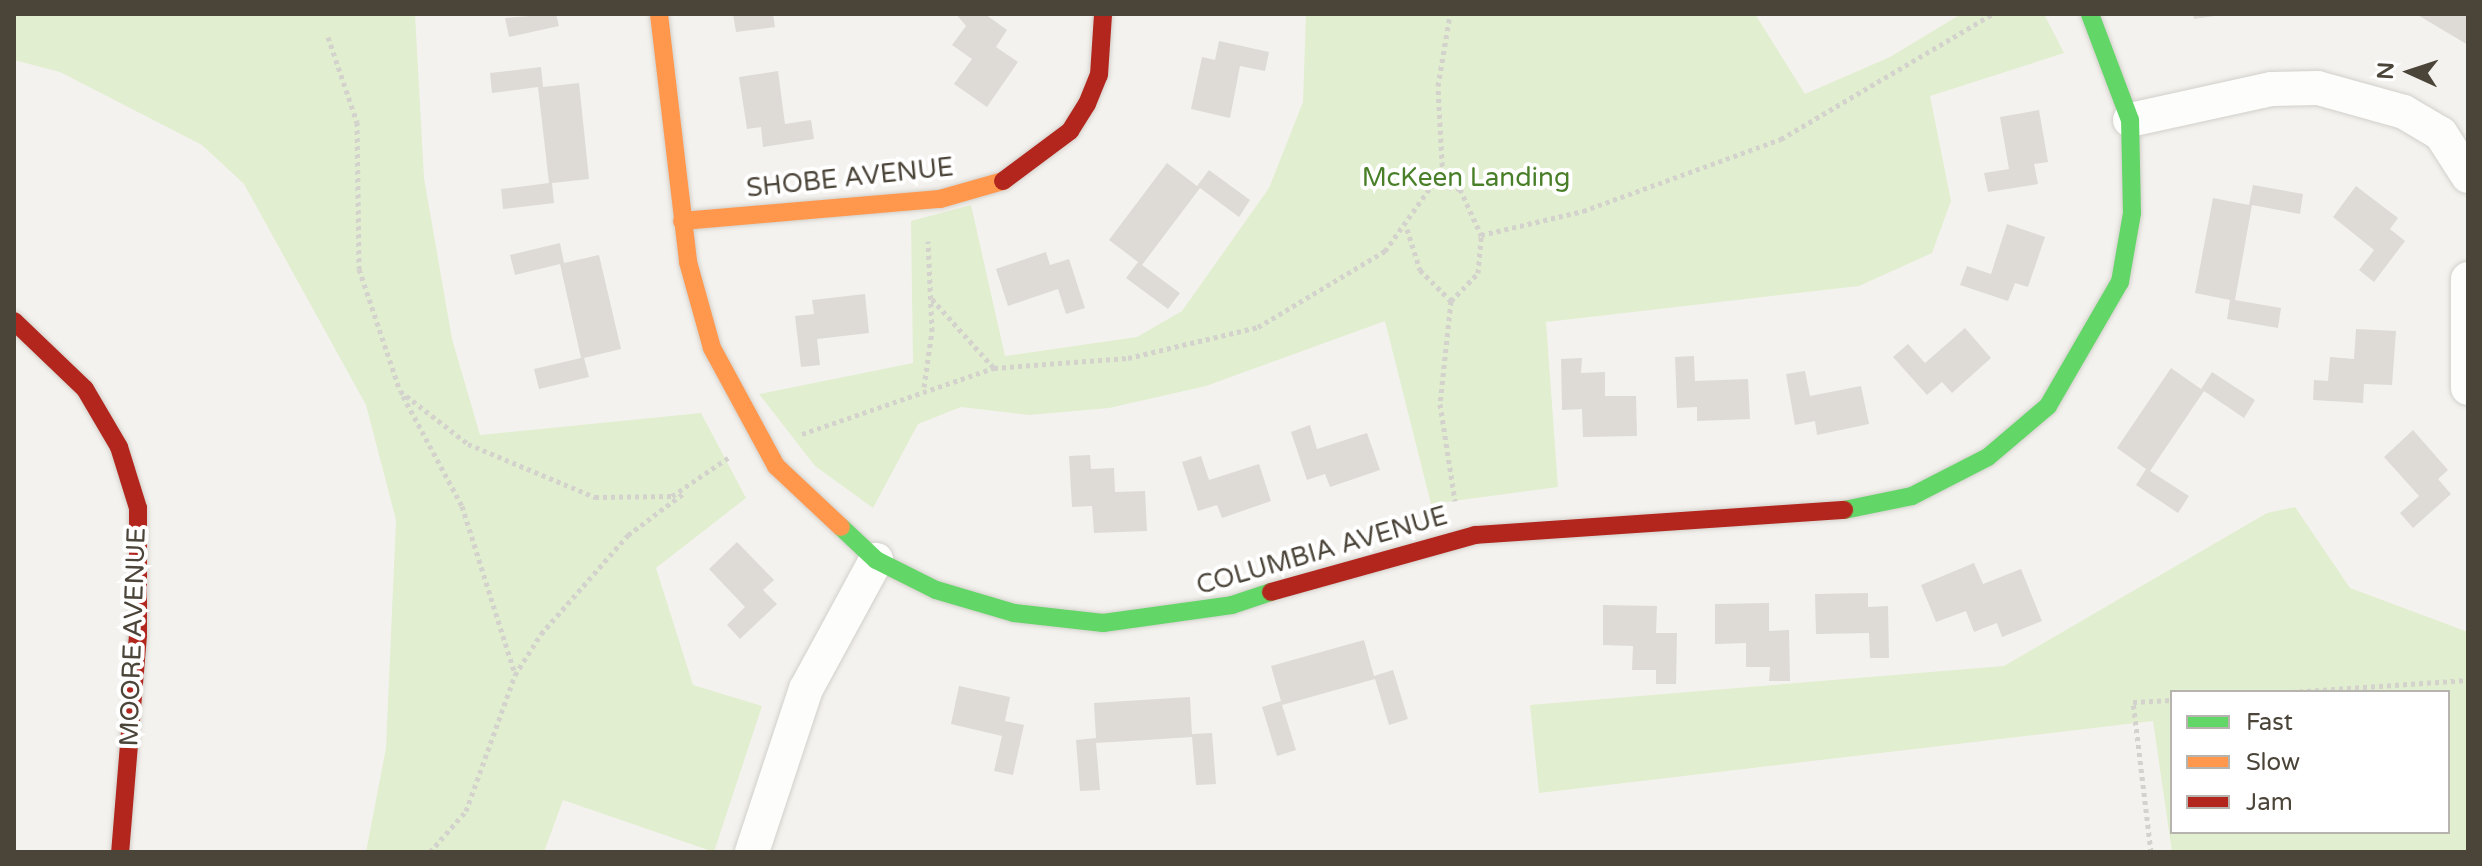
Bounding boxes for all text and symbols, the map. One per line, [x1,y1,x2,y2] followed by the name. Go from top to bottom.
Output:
[2370,32,2450,112] north arrow
[2373,61,2399,80] text: N
[745,152,955,204] street label: SHOBE AVENUE
[1362,162,1570,194] park label: McKeen Landing
[1193,500,1451,602] street label: COLUMBIA AVENUE
[114,527,152,747] street label: MOORE AVENUE
[2170,690,2450,834] legend
[2246,708,2293,737] text: Fast
[2246,748,2300,777] text: Slow
[2246,788,2293,817] text: Jam

